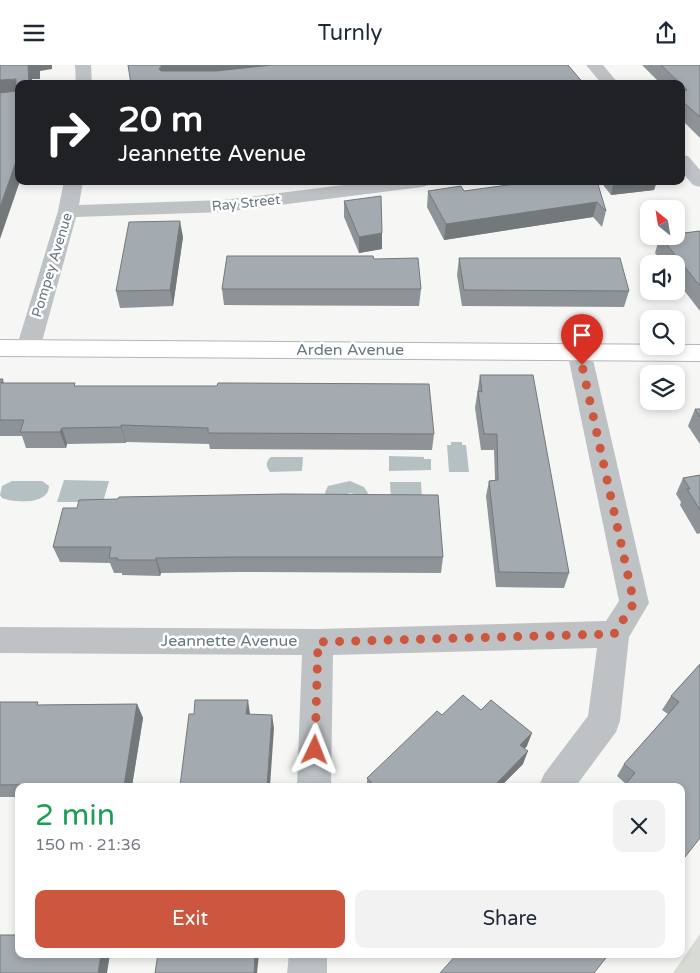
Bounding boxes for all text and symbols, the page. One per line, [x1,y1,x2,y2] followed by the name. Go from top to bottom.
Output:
[20,19,48,47] icon: menu
[652,19,680,47] icon: share
[318,20,382,46] text: Turnly
[118,99,203,141] text: 20 m
[35,100,100,165] icon: right
[118,141,306,167] text: Jeannette Avenue
[211,191,282,215] street label: Ray Street
[640,200,685,245] north arrow
[640,200,685,410] map controls
[28,211,76,319] street label: Pompey Avenue
[640,255,685,300] button: sound
[640,310,685,355] button: search
[561,314,603,365] pin
[568,321,596,349] icon: arrive
[296,340,404,360] street label: Arden Avenue
[640,365,685,410] button: layers
[161,631,297,651] street label: Jeannette Avenue
[288,723,340,775] position arrow
[35,797,115,834] text: 2 min
[613,800,665,852] button: close
[35,835,141,855] text: 150 m · 21:36
[35,890,345,948] button: Exit
[355,890,665,948] button: Share

